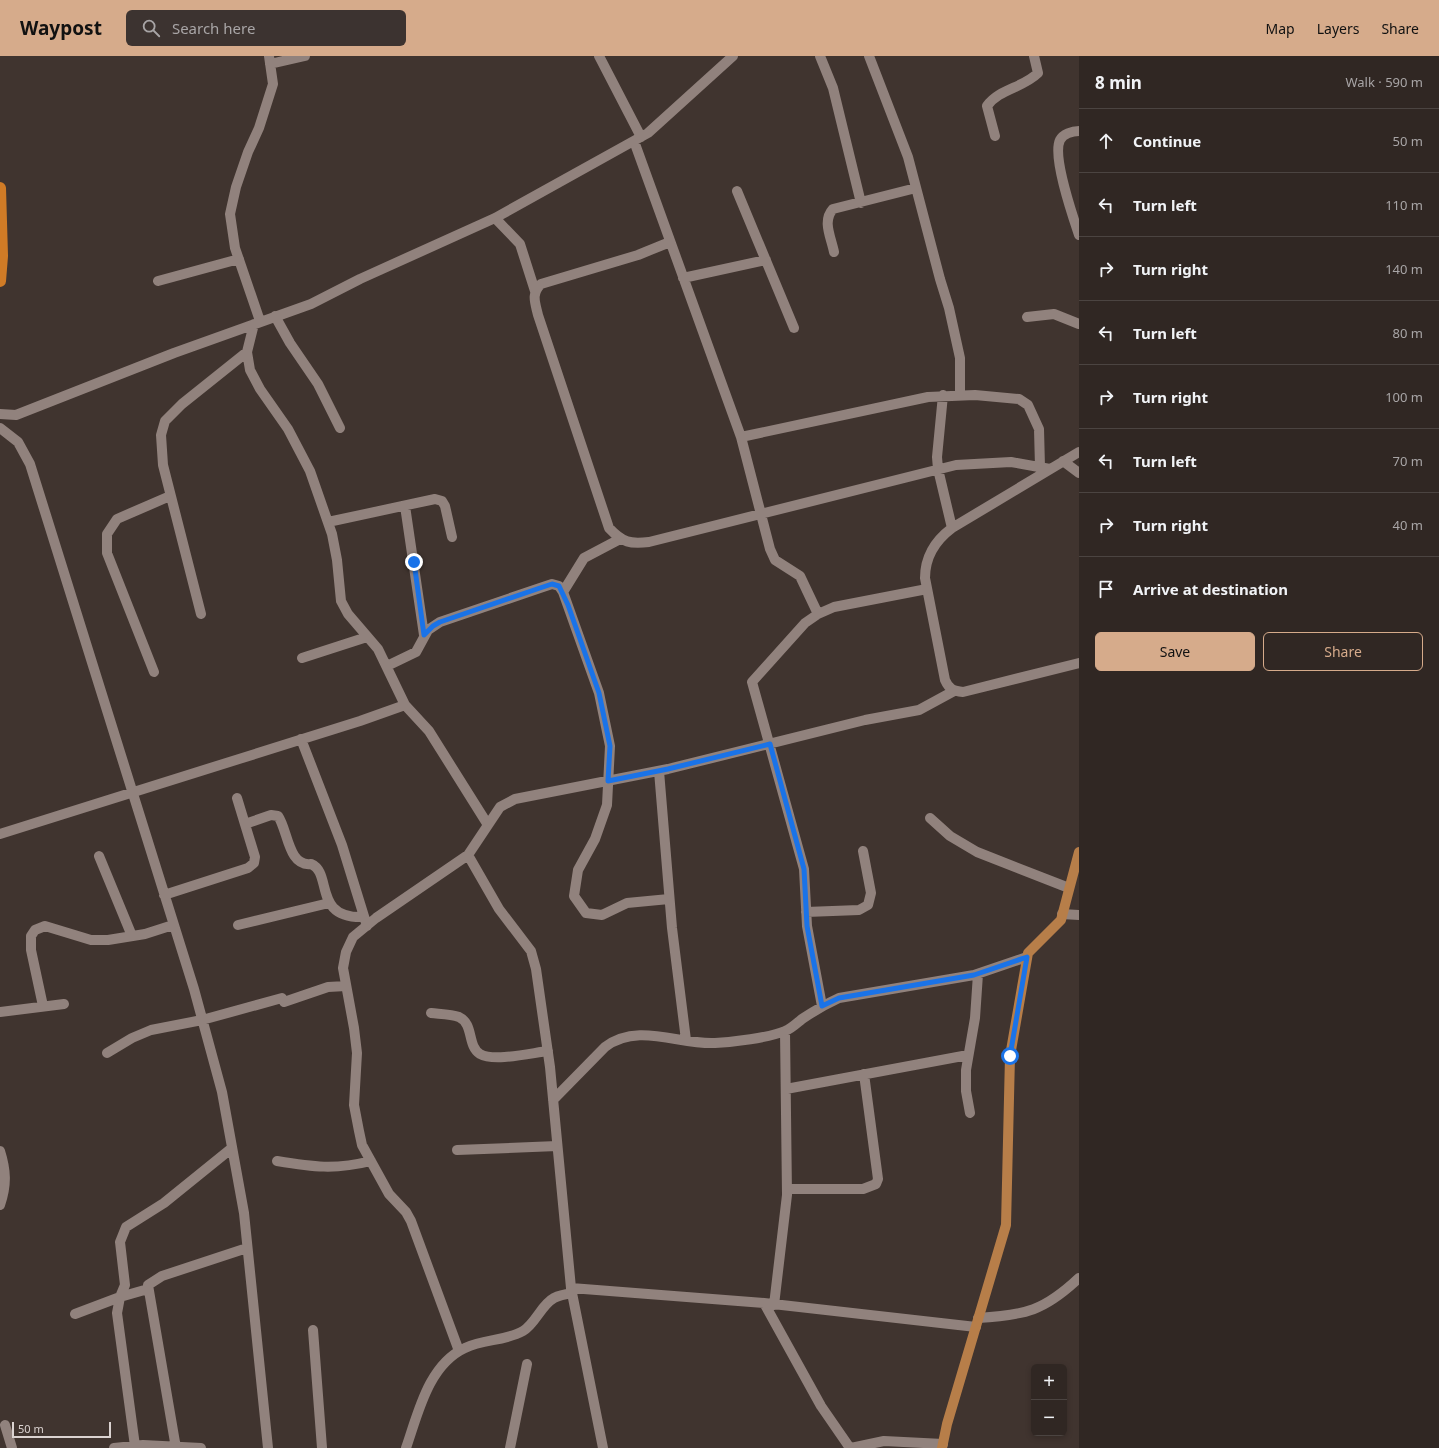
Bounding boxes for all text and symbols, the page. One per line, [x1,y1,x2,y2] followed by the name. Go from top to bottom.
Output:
[126,10,406,46] search box
[20,15,102,41] text: Waypost
[140,17,162,39] icon: search
[172,18,255,38] text: Search here
[1266,19,1295,38] text: Map
[1317,19,1359,38] text: Layers
[1381,19,1419,38] text: Share
[1095,71,1142,94] text: 8 min
[1345,73,1423,91] text: Walk · 590 m
[1095,130,1117,152] icon: ahead
[1133,131,1201,151] text: Continue
[1393,132,1423,150] text: 50 m
[1095,194,1117,216] icon: left
[1133,195,1197,215] text: Turn left
[1385,196,1423,214] text: 110 m
[1095,258,1117,280] icon: right
[1133,259,1208,279] text: Turn right
[1385,260,1423,278] text: 140 m
[1095,322,1117,344] icon: left
[1133,323,1197,343] text: Turn left
[1393,324,1423,342] text: 80 m
[1095,386,1117,408] icon: right
[1133,387,1208,407] text: Turn right
[1385,388,1423,406] text: 100 m
[1095,450,1117,472] icon: left
[1133,451,1197,471] text: Turn left
[1393,452,1423,470] text: 70 m
[1095,514,1117,536] icon: right
[1133,515,1208,535] text: Turn right
[1393,516,1423,534] text: 40 m
[405,553,423,571] route end
[1095,578,1117,600] icon: arrive
[1133,579,1288,599] text: Arrive at destination
[1095,632,1255,671] button: Save
[1263,632,1423,671] button: Share
[1001,1047,1019,1065] route start
[1031,1364,1067,1436] map controls
[1031,1364,1067,1400] button: +
[1031,1400,1067,1436] button: −
[12,1420,111,1439] scale bar
[18,1421,44,1436] text: 50 m

